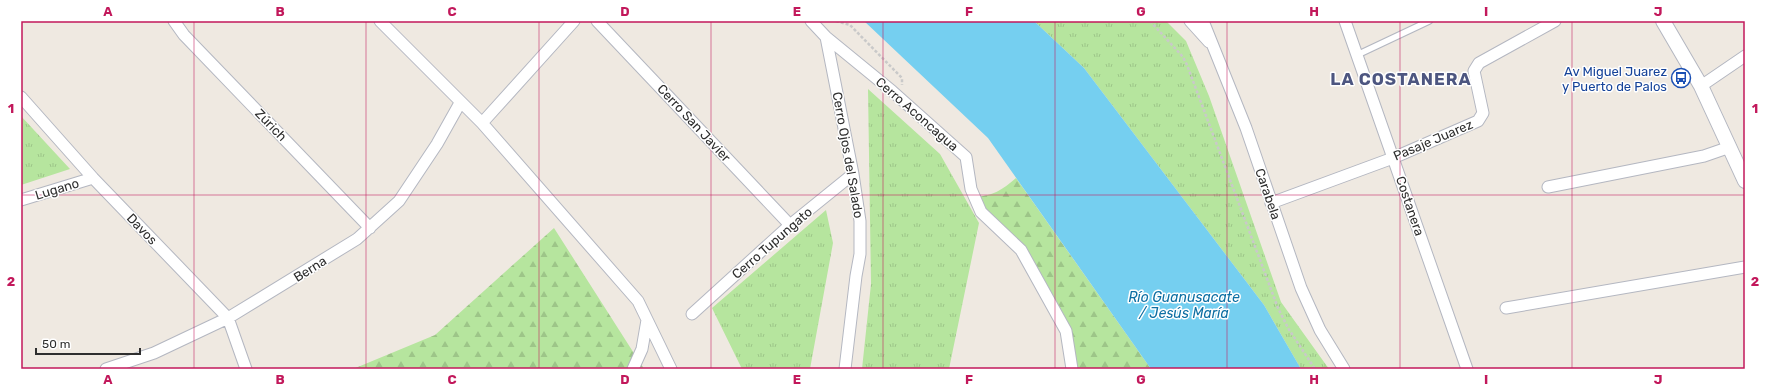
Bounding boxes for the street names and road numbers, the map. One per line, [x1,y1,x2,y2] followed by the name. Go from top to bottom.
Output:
[872,74,961,155] street label: Cerro Aconcagua
[654,81,734,165] street label: Cerro San Javier
[830,91,866,219] street label: Cerro Ojos del Salado
[252,106,290,144] street label: Zúrich
[1391,116,1475,164] street label: Pasaje Juarez
[1252,166,1284,222] street label: Carabela
[1393,174,1427,238] street label: Costanera
[33,175,81,204] street label: Lugano
[729,204,816,283] street label: Cerro Tupungato
[124,210,161,248] street label: Davos
[291,253,329,285] street label: Berna

